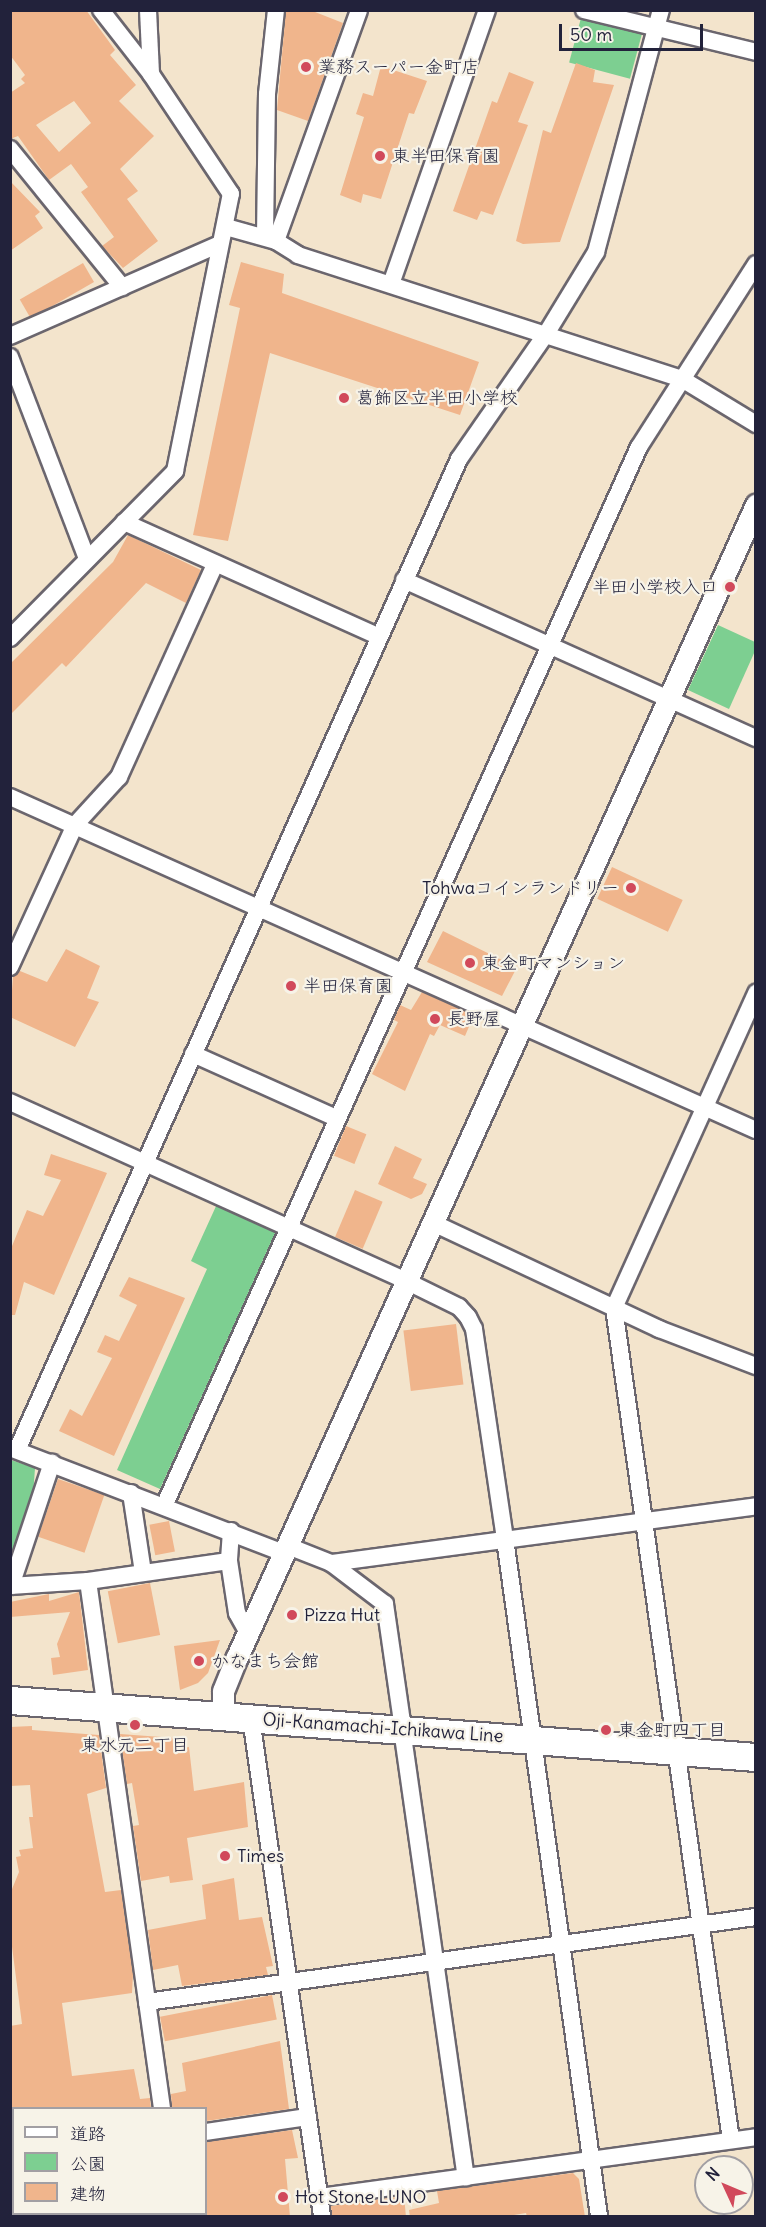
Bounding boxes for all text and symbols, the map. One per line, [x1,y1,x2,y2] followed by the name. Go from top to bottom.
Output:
[562,12,706,50] scale bar
[570,23,612,46] text: 50 m
[318,56,479,78] place label: 業務スーパー金町店
[299,60,313,74] marker: 業務スーパー金町店
[392,145,500,167] place label: 東半田保育園
[373,149,387,163] marker: 東半田保育園
[356,387,518,409] place label: 葛飾区立半田小学校
[337,391,351,405] marker: 葛飾区立半田小学校
[592,576,718,598] place label: 半田小学校入口
[723,580,737,594] marker: 半田小学校入口
[422,877,619,899] place label: Tohwaコインランドリー
[624,881,638,895] marker: Tohwaコインランドリー
[482,952,626,974] place label: 東金町マンション
[463,956,477,970] marker: 東金町マンション
[303,975,393,997] place label: 半田保育園
[284,979,298,993] marker: 半田保育園
[447,1008,501,1030] place label: 長野屋
[428,1012,442,1026] marker: 長野屋
[304,1604,380,1626] place label: Pizza Hut
[285,1608,299,1622] marker: Pizza Hut
[211,1650,319,1672] place label: かなまち会館
[192,1654,206,1668] marker: かなまち会館
[262,1709,504,1747] street label: Oji-Kanamachi-Ichikawa Line
[128,1718,142,1732] marker: 東水元二丁目
[618,1719,726,1741] place label: 東金町四丁目
[599,1723,613,1737] marker: 東金町四丁目
[81,1734,189,1756] place label: 東水元二丁目
[237,1845,284,1867] place label: Times
[218,1849,232,1863] marker: Times
[12,2107,207,2215] legend
[70,2122,106,2145] text: 道路
[70,2152,106,2175] text: 公園
[694,2155,754,2215] north arrow
[701,2163,724,2185] text: N
[70,2182,106,2205] text: 建物
[295,2186,427,2208] place label: Hot Stone LUNO
[276,2190,290,2204] marker: Hot Stone LUNO

